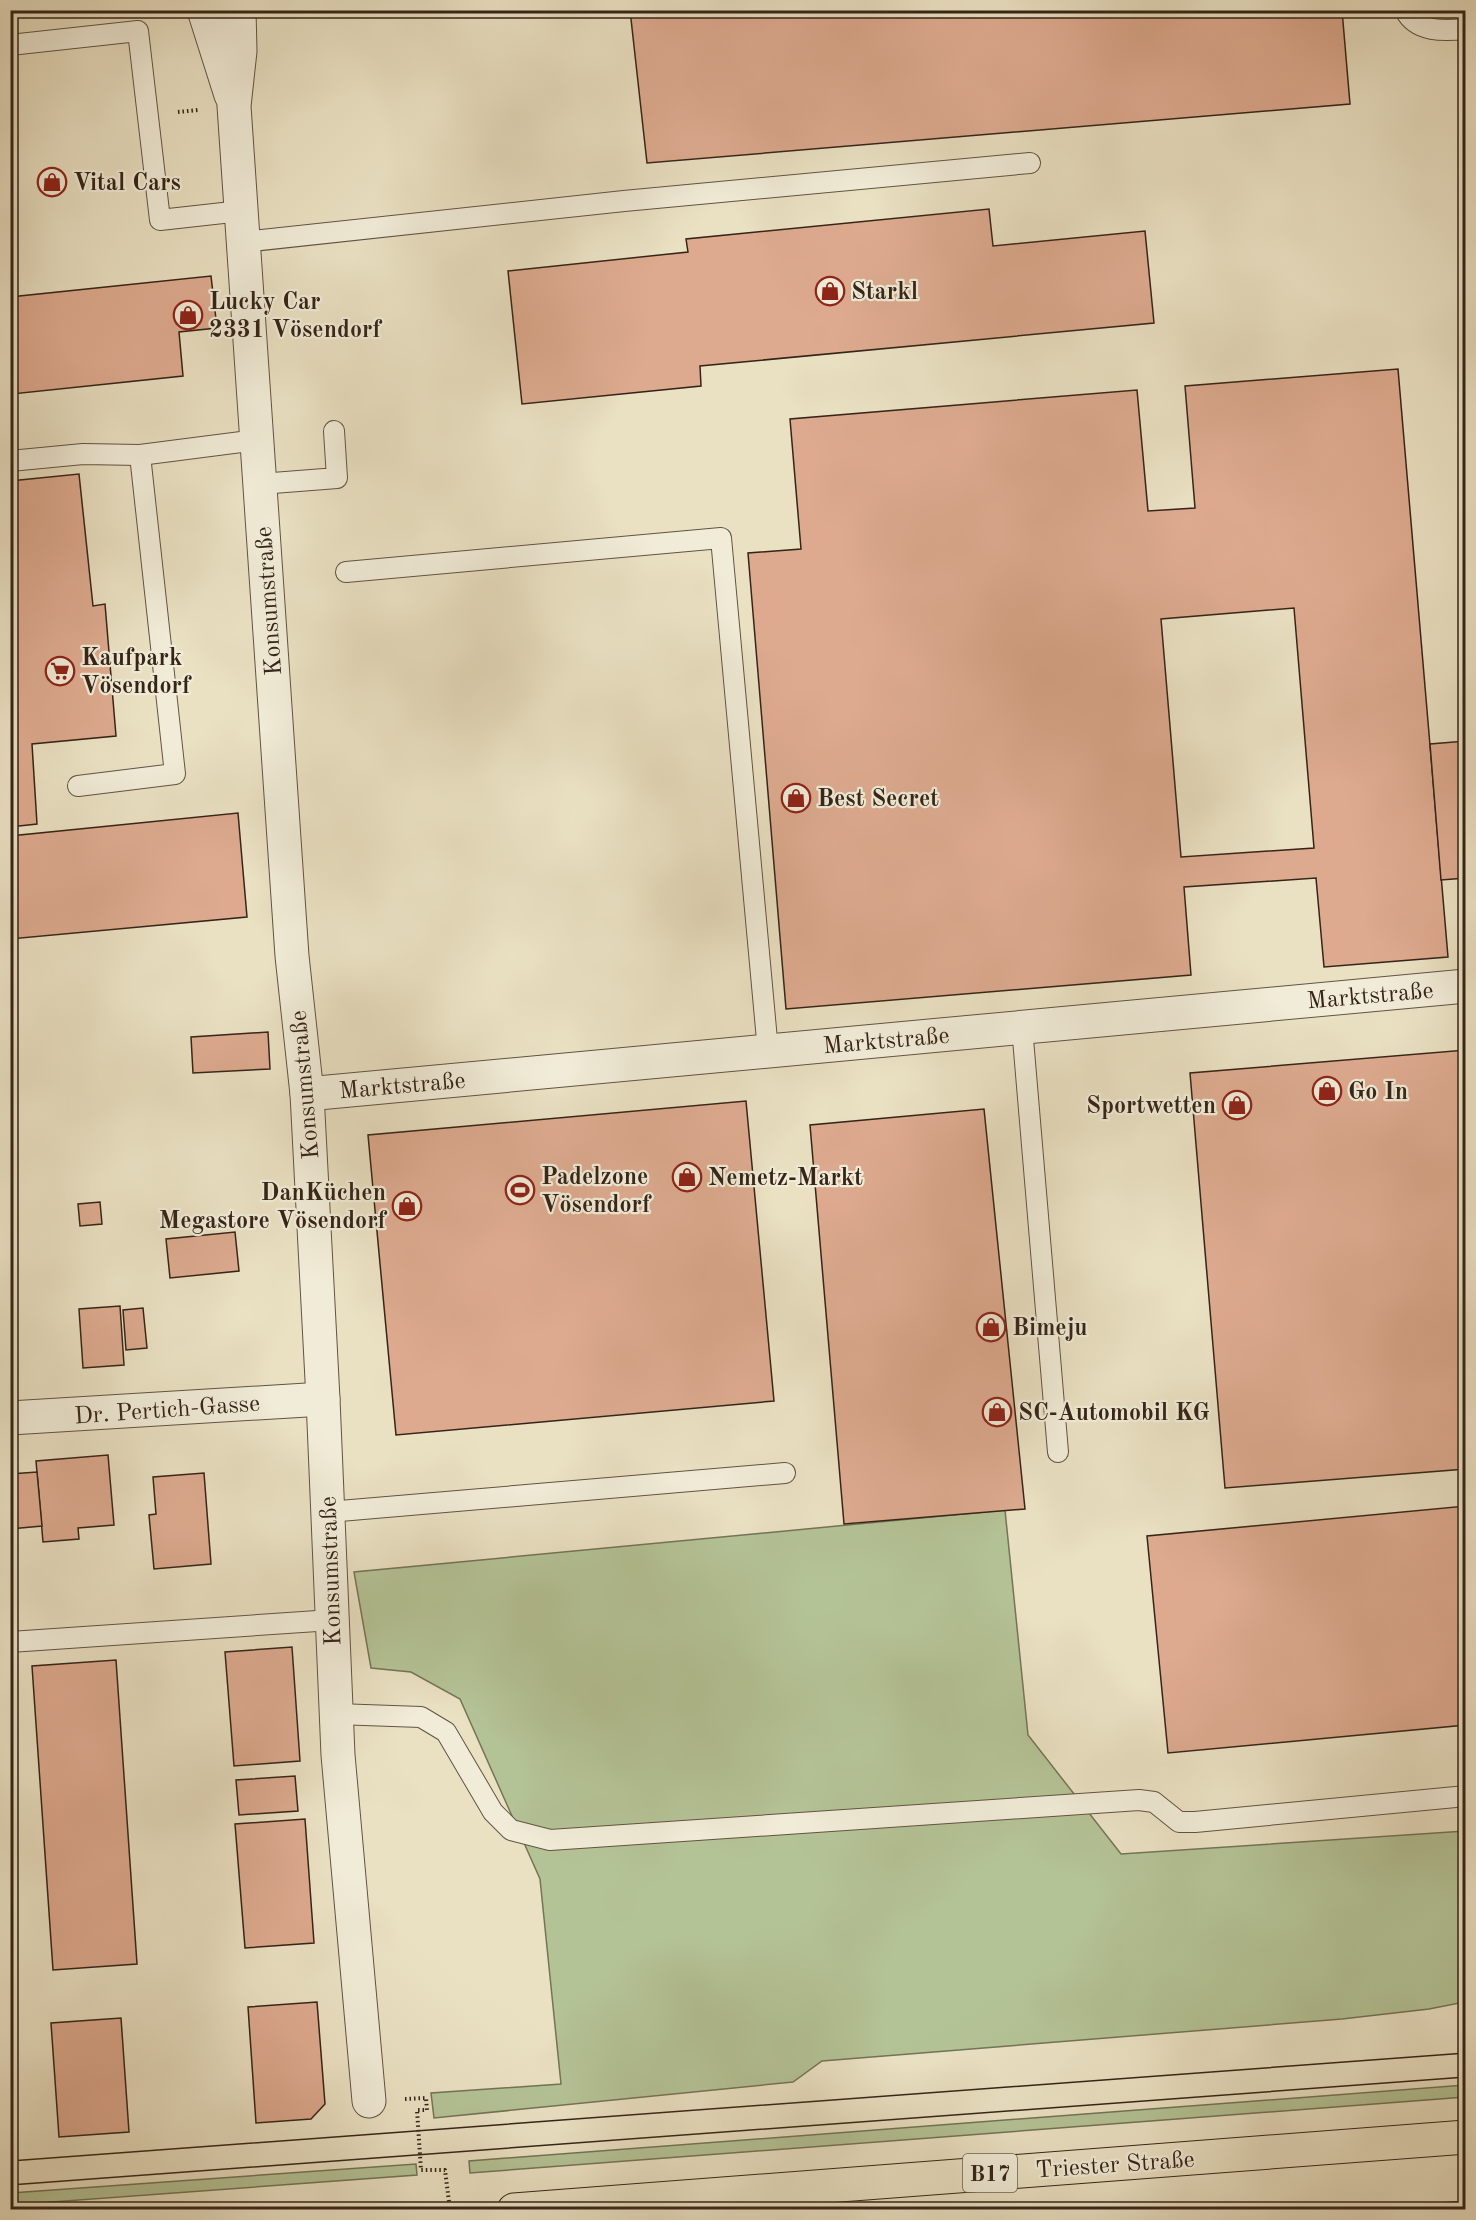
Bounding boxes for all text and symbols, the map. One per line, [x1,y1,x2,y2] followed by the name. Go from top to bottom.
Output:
[36,166,68,198] shop icon: Vital Cars
[73,172,181,196] place label: Vital Cars
[814,275,846,307] shop icon: Starkl
[851,281,918,305] place label: Starkl
[209,291,382,343] place label: Lucky Car 2331 Vösendorf
[172,299,204,331] shop icon: Lucky Car 2331 Vösendorf
[253,525,287,676] street label: Konsumstraße
[81,647,192,699] place label: Kaufpark Vösendorf
[44,655,76,687] supermarket icon: Kaufpark Vösendorf
[780,782,812,814] shop icon: Best Secret
[817,788,939,812] place label: Best Secret
[1306,980,1434,1014] street label: Marktstraße
[288,1009,324,1160] street label: Konsumstraße
[822,1025,950,1059] street label: Marktstraße
[338,1070,466,1104] street label: Marktstraße
[1311,1075,1343,1107] shop icon: Go In
[1348,1081,1408,1105] place label: Go In
[1221,1089,1253,1121] shop icon: Sportwetten
[1086,1095,1216,1119] place label: Sportwetten
[671,1161,703,1193] shop icon: Nemetz-Markt
[541,1166,652,1218] place label: Padelzone Vösendorf
[708,1167,863,1191] place label: Nemetz-Markt
[504,1174,536,1206] sports icon: Padelzone Vösendorf
[159,1182,388,1234] place label: DanKüchen Megastore Vösendorf
[391,1190,423,1222] shop icon: DanKüchen Megastore Vösendorf
[975,1311,1007,1343] shop icon: Bimeju
[1012,1317,1088,1341] place label: Bimeju
[73,1393,261,1429] street label: Dr. Pertich-Gasse
[981,1396,1013,1428] shop icon: SC-Automobil KG
[1018,1402,1210,1426] place label: SC-Automobil KG
[317,1496,347,1646] street label: Konsumstraße
[1035,2148,1196,2184] street label: Triester Straße
[963,2154,1017,2192] road number: B17

